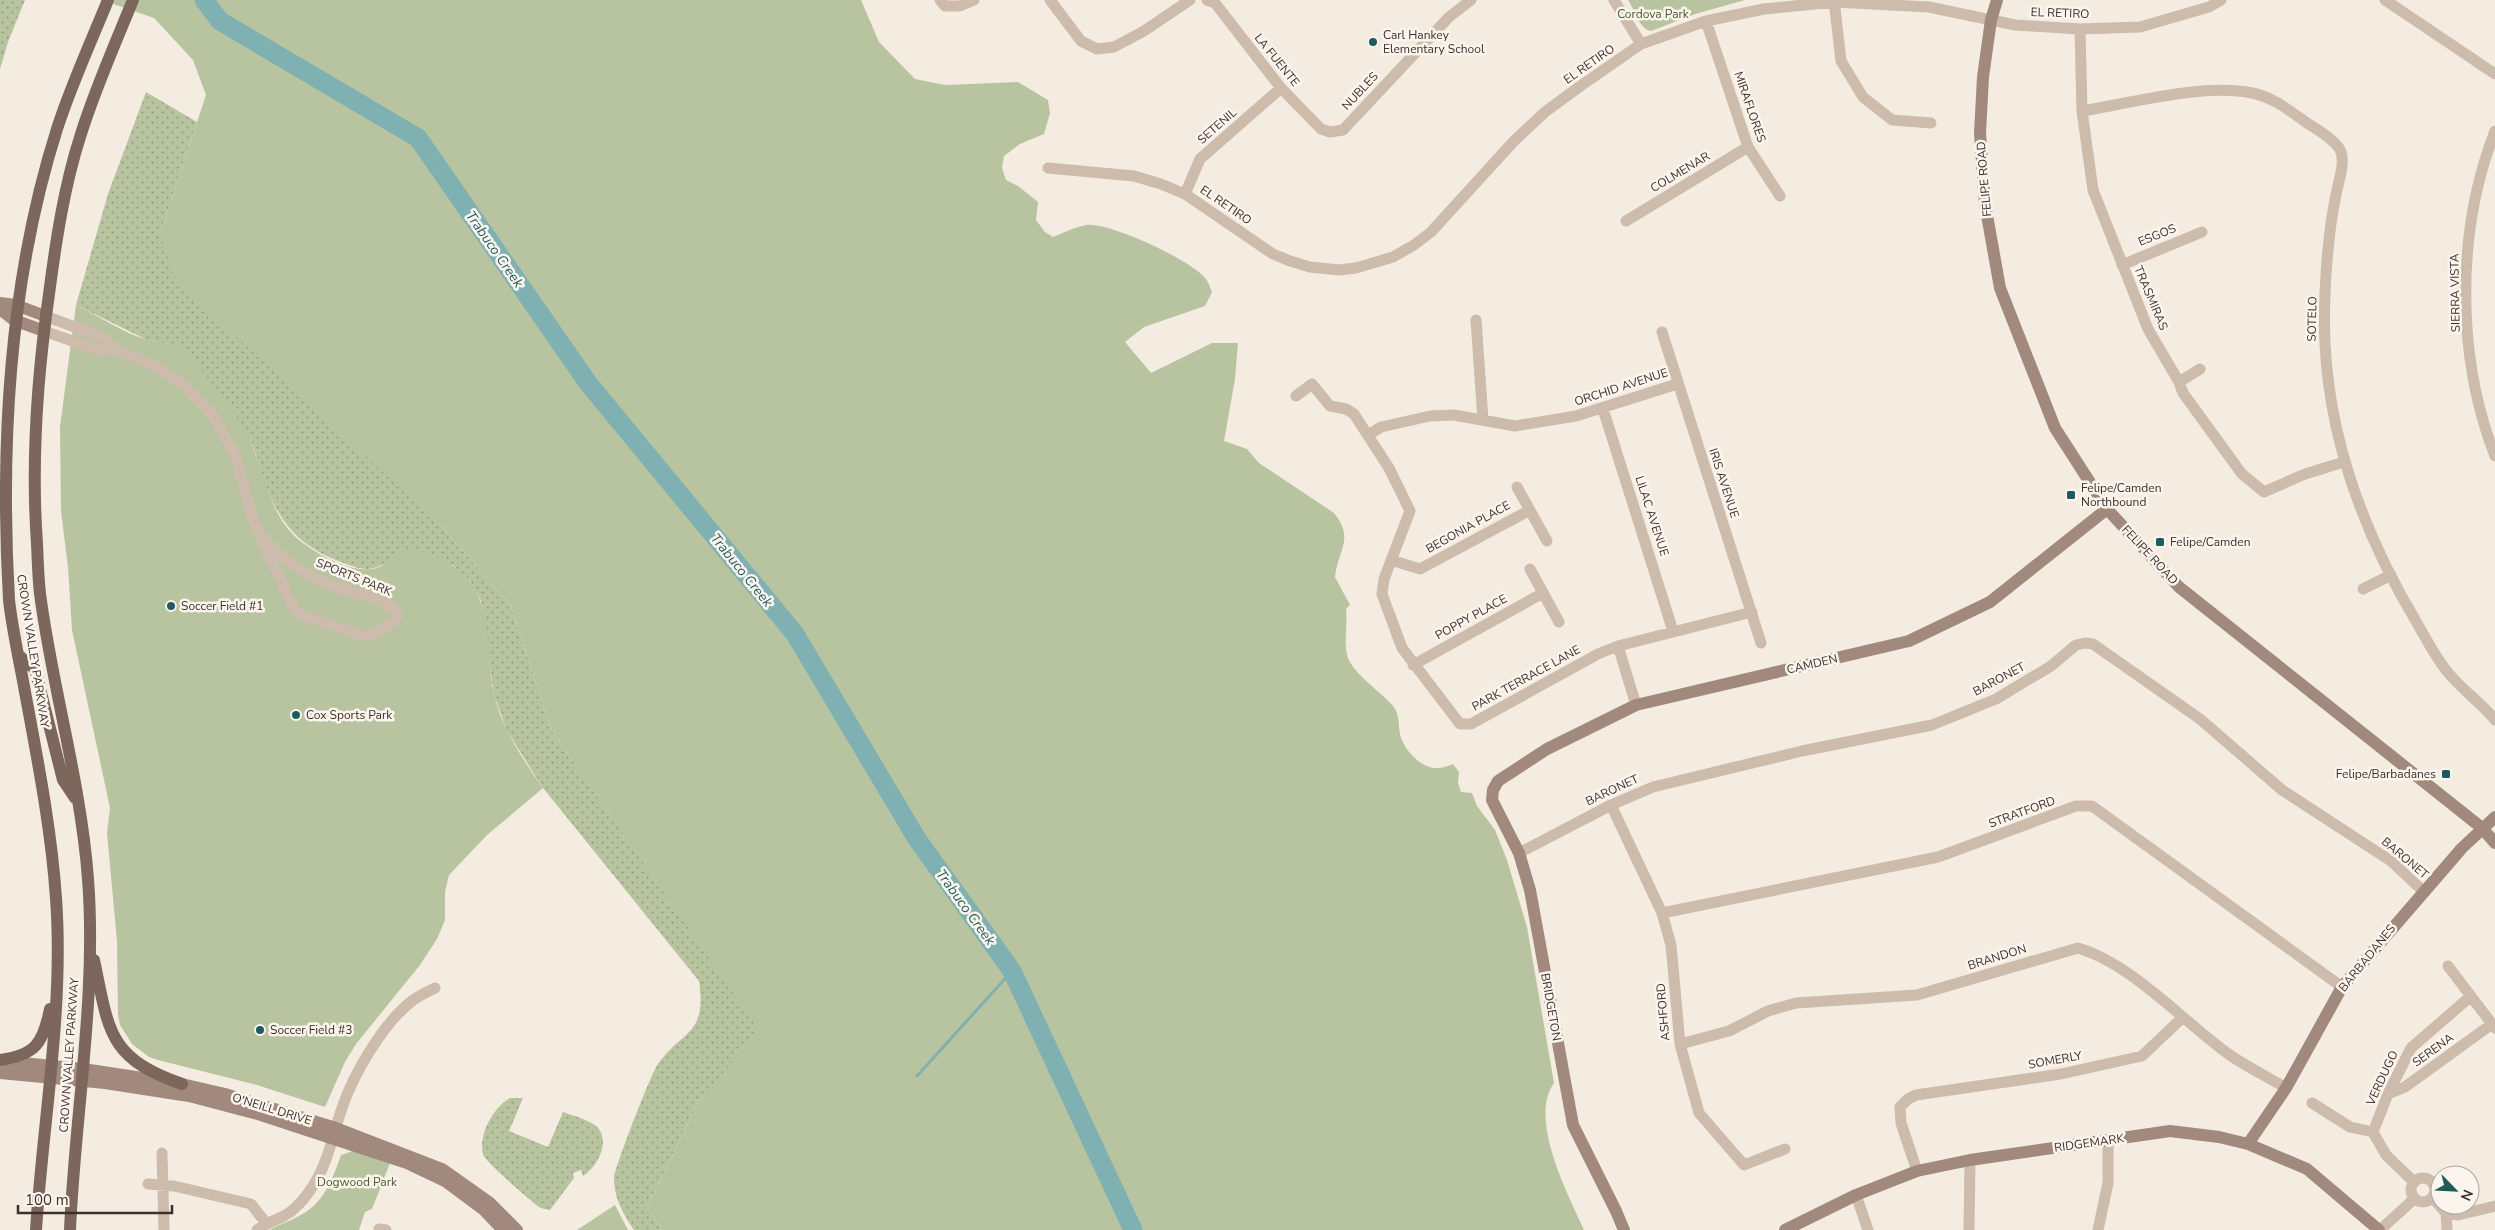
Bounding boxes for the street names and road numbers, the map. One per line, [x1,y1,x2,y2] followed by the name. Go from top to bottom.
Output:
[2030,4,2090,22] street label: EL RETIRO
[1251,30,1303,90] street label: LA FUENTE
[1560,41,1618,87] street label: EL RETIRO
[1338,69,1382,113] street label: NUBLES
[1730,69,1770,145] street label: MIRAFLORES
[1194,104,1240,147] street label: SETENIL
[1973,141,1995,217] street label: FELIPE ROAD
[1647,148,1713,196] street label: COLMENAR
[1197,182,1255,228] street label: EL RETIRO
[2136,220,2178,250] street label: ESGOS
[2446,253,2464,333] street label: SIERRA VISTA
[2130,263,2172,333] street label: TRASMIRAS
[2304,296,2320,342] street label: SOTELO
[1572,364,1670,410] street label: ORCHID AVENUE
[1705,446,1743,520] street label: IRIS AVENUE
[1631,474,1673,558] street label: LILAC AVENUE
[1423,497,1513,557] street label: BEGONIA PLACE
[2118,522,2182,588] street label: FELIPE ROAD
[314,555,395,600] street label: SPORTS PARK
[13,573,53,730] street label: CROWN VALLEY PARKWAY
[1432,591,1510,643] street label: POPPY PLACE
[1469,641,1583,715] street label: PARK TERRACE LANE
[1785,650,1839,678] street label: CAMDEN
[1970,658,2029,699] street label: BARONET
[1583,770,1642,809] street label: BARONET
[1986,793,2058,831] street label: STRATFORD
[2378,834,2433,883] street label: BARONET
[2335,921,2399,995] street label: BARBADANES
[1966,940,2028,974] street label: BRANDON
[1537,972,1565,1042] street label: BRIDGETON
[56,976,82,1133] street label: CROWN VALLEY PARKWAY
[1653,982,1673,1041] street label: ASHFORD
[2409,1030,2457,1070] street label: SERENA
[2027,1047,2084,1073] street label: SOMERLY
[2362,1048,2402,1109] street label: VERDUGO
[230,1089,314,1129] street label: O'NEILL DRIVE
[2053,1130,2125,1156] street label: RIDGEMARK

